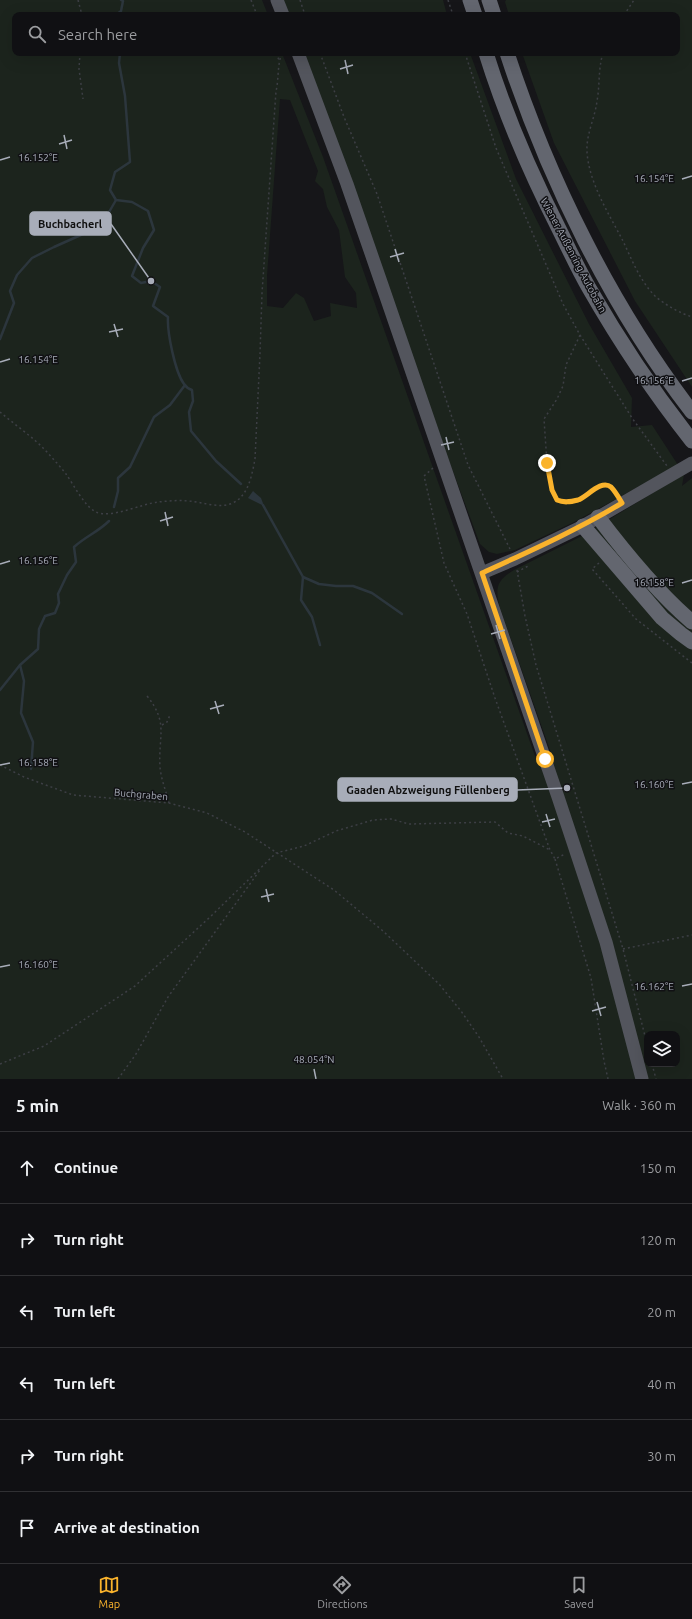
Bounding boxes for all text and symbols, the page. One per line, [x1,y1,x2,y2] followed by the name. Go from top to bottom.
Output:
[12,12,680,56] search box
[26,23,48,45] icon: search
[58,26,137,43] text: Search here
[18,152,58,163] text: 16.152°E
[634,173,674,184] text: 16.154°E
[539,196,609,315] street label: Wiener Außenring Autobahn
[30,212,111,235] callout: Buchbacherl
[38,218,103,230] text: Buchbacherl
[18,354,58,365] text: 16.154°E
[634,375,674,386] text: 16.156°E
[538,454,556,472] route end
[18,555,58,566] text: 16.156°E
[634,577,674,588] text: 16.158°E
[536,750,554,768] route start
[18,757,58,768] text: 16.158°E
[338,778,517,801] callout: Gaaden Abzweigung Füllenberg
[634,779,674,790] text: 16.160°E
[346,784,510,796] text: Gaaden Abzweigung Füllenberg
[113,787,168,802] street label: Buchgraben
[18,959,58,970] text: 16.160°E
[634,981,674,992] text: 16.162°E
[644,1031,680,1067] map controls
[644,1031,680,1067] button: layers
[293,1054,335,1065] text: 48.054°N
[16,1096,59,1115] text: 5 min
[602,1098,676,1112] text: Walk · 360 m
[16,1157,38,1179] icon: ahead
[54,1159,118,1176] text: Continue
[640,1161,676,1175] text: 150 m
[16,1229,38,1251] icon: right
[54,1231,124,1248] text: Turn right
[640,1233,676,1247] text: 120 m
[16,1301,38,1323] icon: left
[54,1303,115,1320] text: Turn left
[647,1305,676,1319] text: 20 m
[16,1373,38,1395] icon: left
[54,1375,115,1392] text: Turn left
[647,1377,676,1391] text: 40 m
[16,1445,38,1467] icon: right
[54,1447,124,1464] text: Turn right
[647,1449,676,1463] text: 30 m
[16,1517,38,1539] icon: arrive
[54,1519,200,1536] text: Arrive at destination
[98,1574,120,1610] tab: Map
[317,1574,368,1610] tab: Directions
[564,1574,594,1610] tab: Saved

